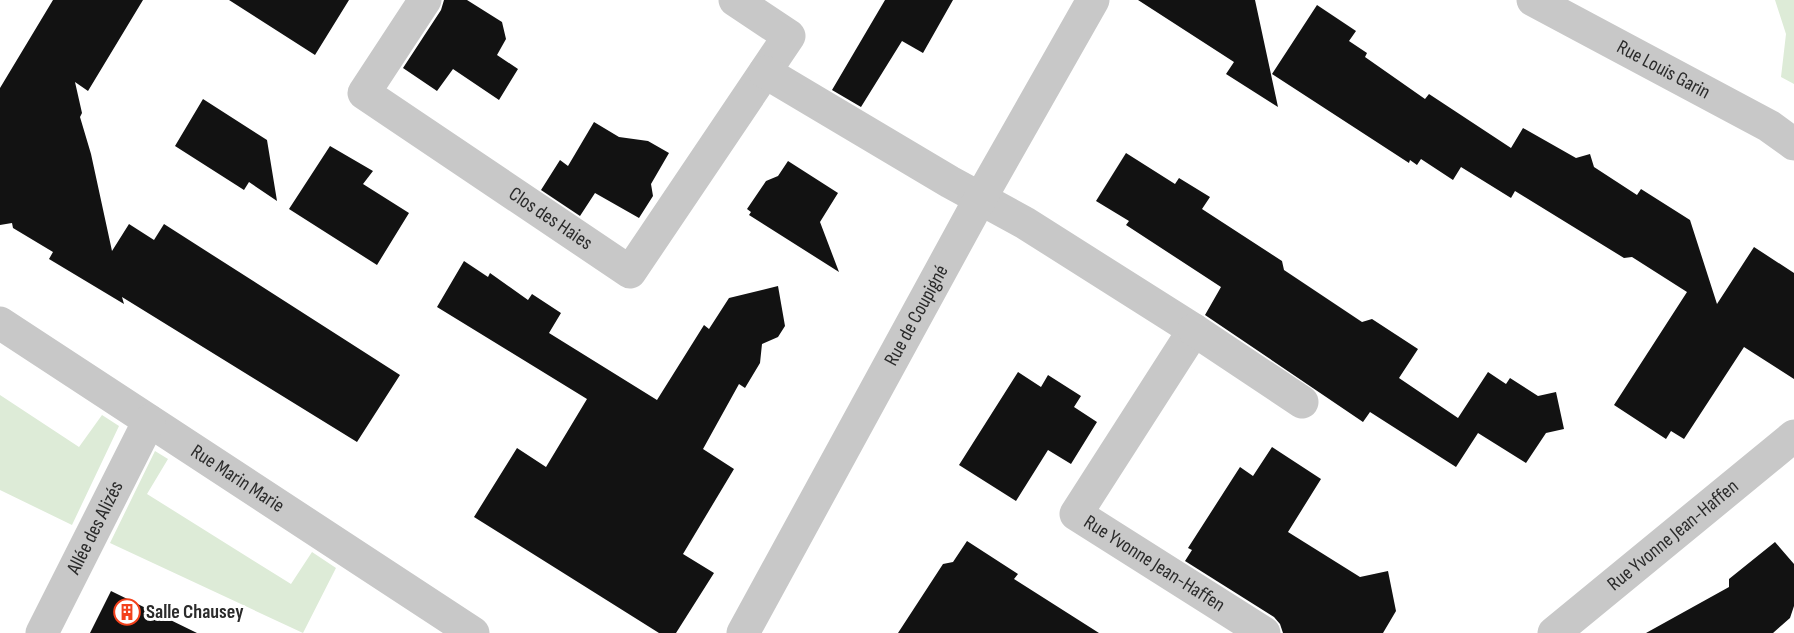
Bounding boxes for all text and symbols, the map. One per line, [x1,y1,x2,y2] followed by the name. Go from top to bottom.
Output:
[1613,35,1714,104] street label: Rue Louis Garin
[504,182,597,255] street label: Clos des Haies
[879,261,954,370] street label: Rue de Coupigné
[186,439,289,518] street label: Rue Marin Marie
[1603,474,1743,596] street label: Rue Yvonne Jean-Haffen
[61,477,129,579] street label: Allée des Alizés
[1079,510,1229,617] street label: Rue Yvonne Jean-Haffen
[112,597,142,627] building icon: Salle Chausey
[146,600,244,624] place label: Salle Chausey

